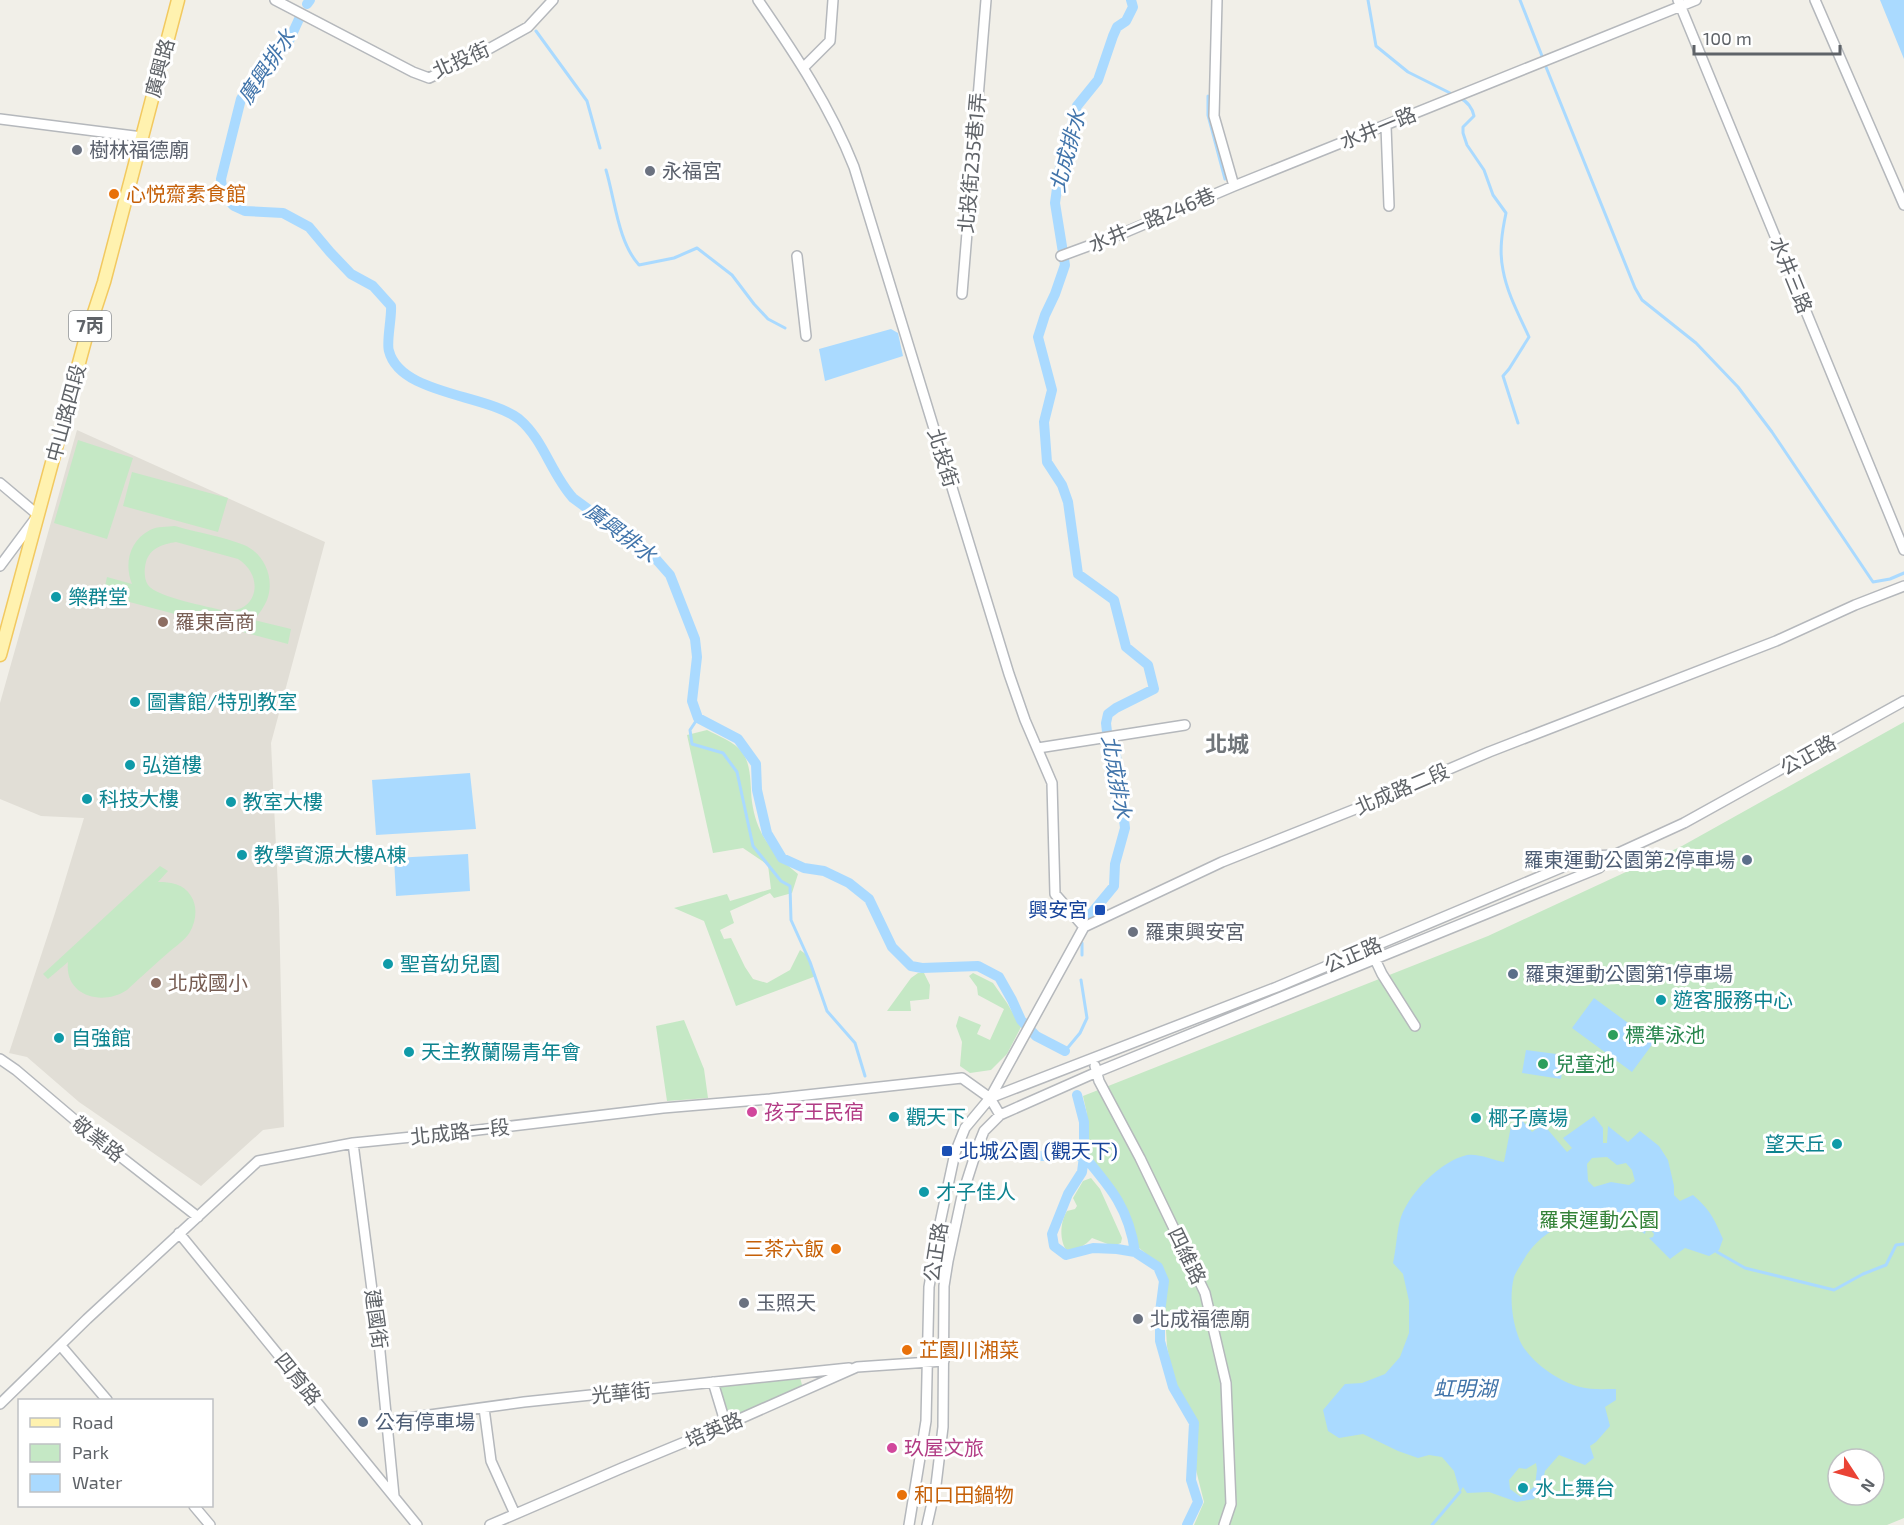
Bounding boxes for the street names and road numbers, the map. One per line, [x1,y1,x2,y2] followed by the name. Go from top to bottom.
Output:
[140,36,178,100] street label: 廣興路
[428,36,493,82] street label: 北投街
[953,92,989,234] street label: 北投街235巷1弄
[1336,101,1419,153] street label: 水井一路
[1085,182,1218,256] street label: 水井一路246巷
[1766,233,1818,316] street label: 水井三路
[69,311,111,341] road number: 7丙
[41,361,90,464] street label: 中山路四段
[924,426,964,490] street label: 北投街
[1775,729,1840,779] street label: 公正路
[1351,757,1452,819] street label: 北成路二段
[1320,931,1385,977] street label: 公正路
[68,1110,130,1166] street label: 敬業路
[409,1114,511,1148] street label: 北成路一段
[918,1220,952,1283] street label: 公正路
[1164,1223,1212,1288] street label: 四維路
[361,1287,393,1350] street label: 建國街
[271,1348,327,1409] street label: 四育路
[590,1377,652,1407] street label: 光華街
[681,1406,746,1452] street label: 培英路

